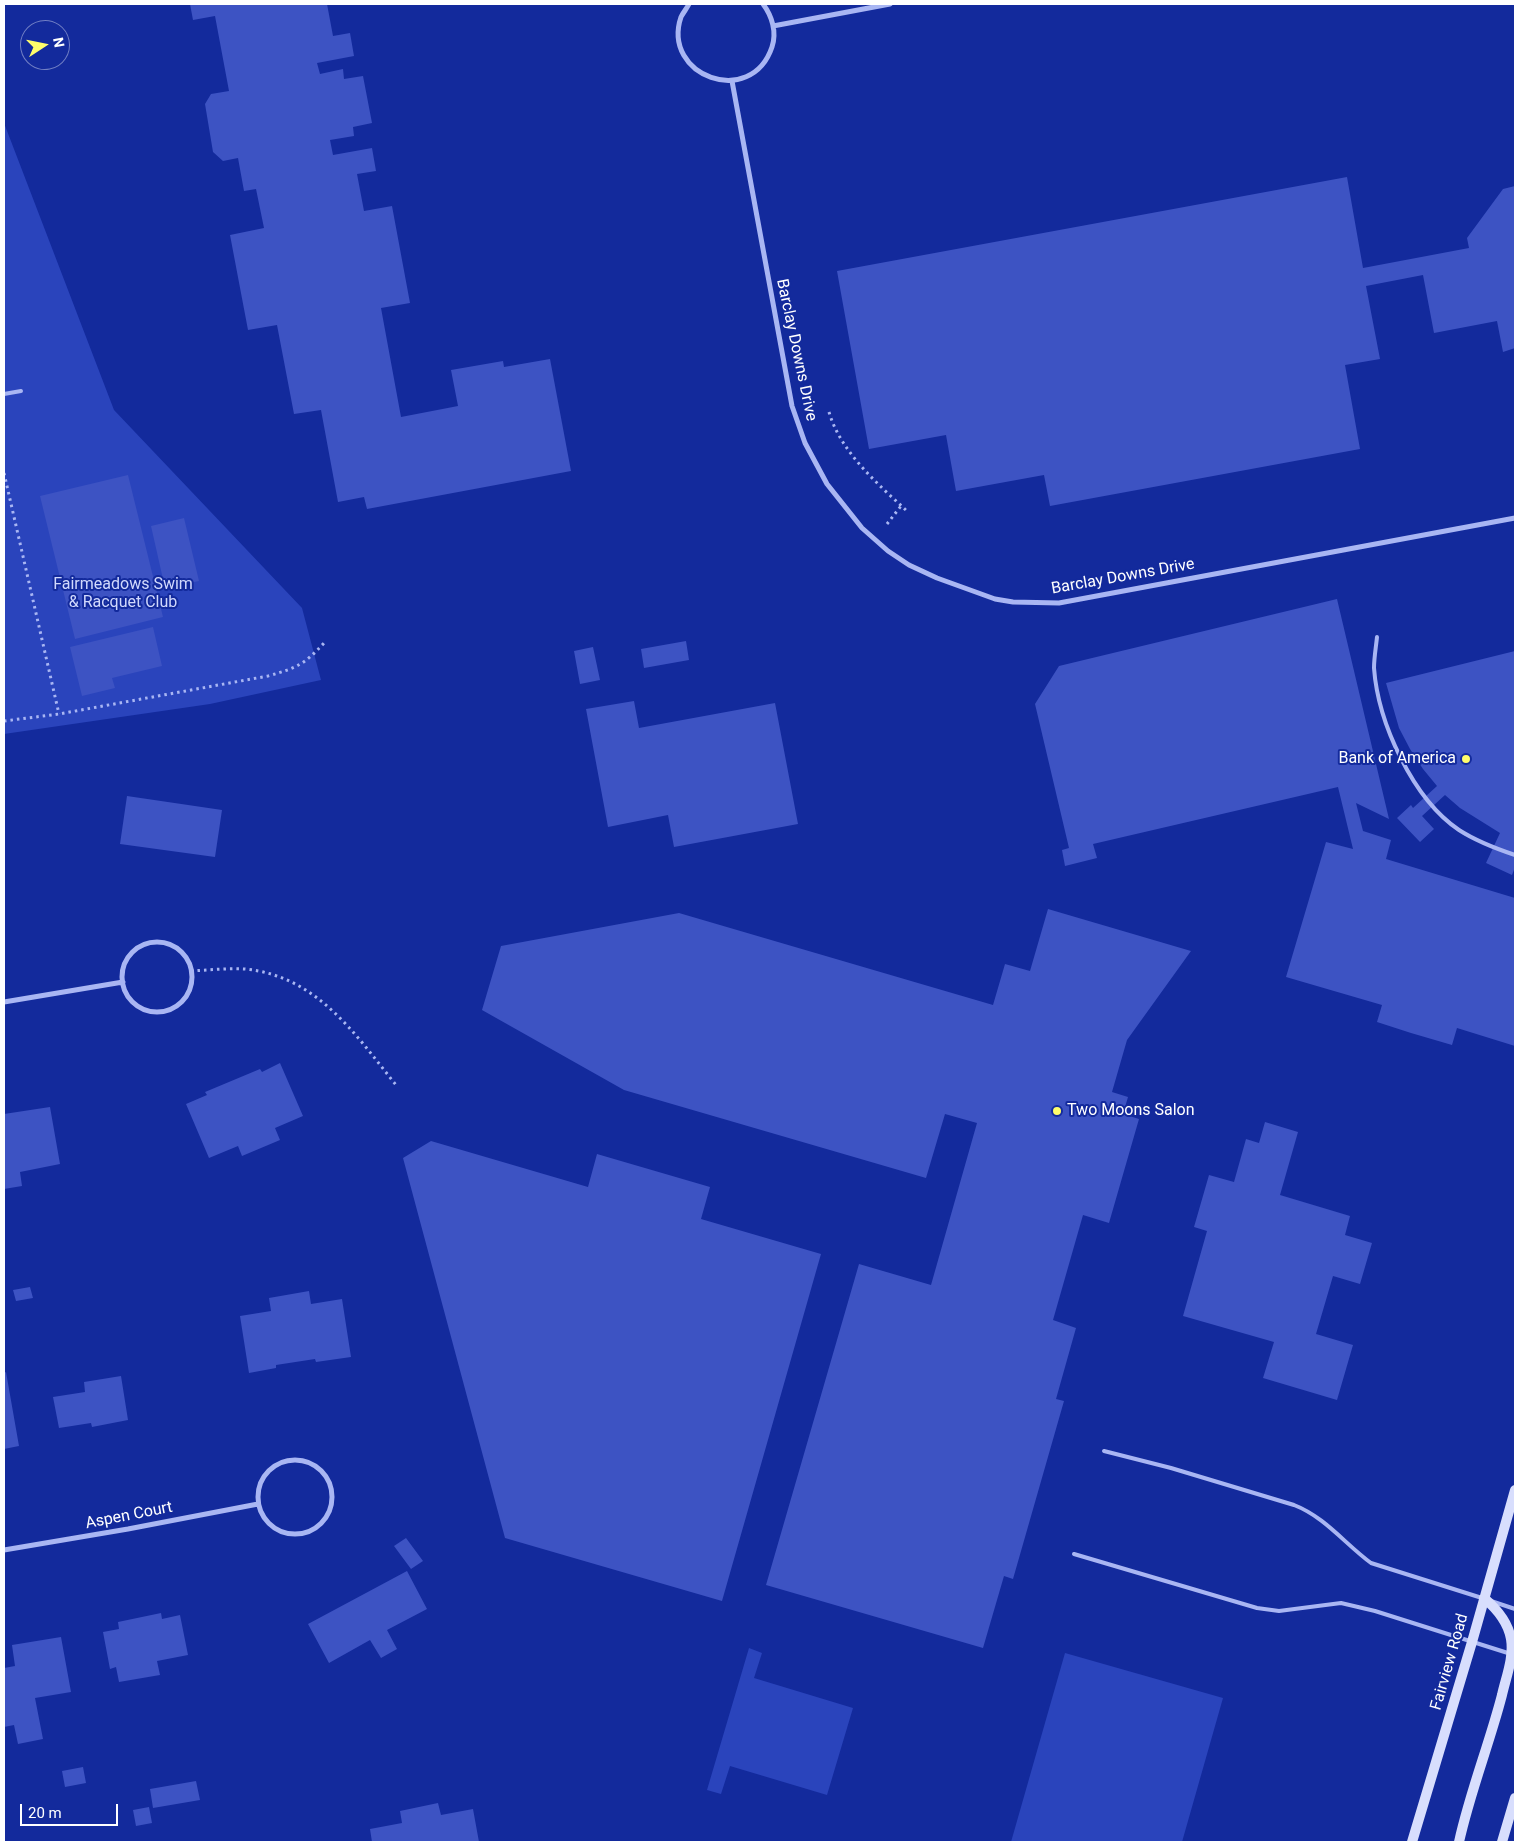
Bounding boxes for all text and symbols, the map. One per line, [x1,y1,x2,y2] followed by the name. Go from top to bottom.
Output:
[20,20,70,70] north arrow
[50,36,68,49] text: N
[772,277,820,423] street label: Barclay Downs Drive
[1050,555,1196,599] street label: Barclay Downs Drive
[53,575,193,613] park label: Fairmeadows Swim & Racquet Club
[1338,749,1456,769] place label: Bank of America
[1460,753,1472,765] marker: Bank of America
[1067,1101,1195,1121] place label: Two Moons Salon
[1051,1105,1063,1117] marker: Two Moons Salon
[84,1498,174,1534] street label: Aspen Court
[1427,1612,1473,1712] street label: Fairview Road
[22,1794,120,1826] scale bar
[28,1804,62,1822] text: 20 m

